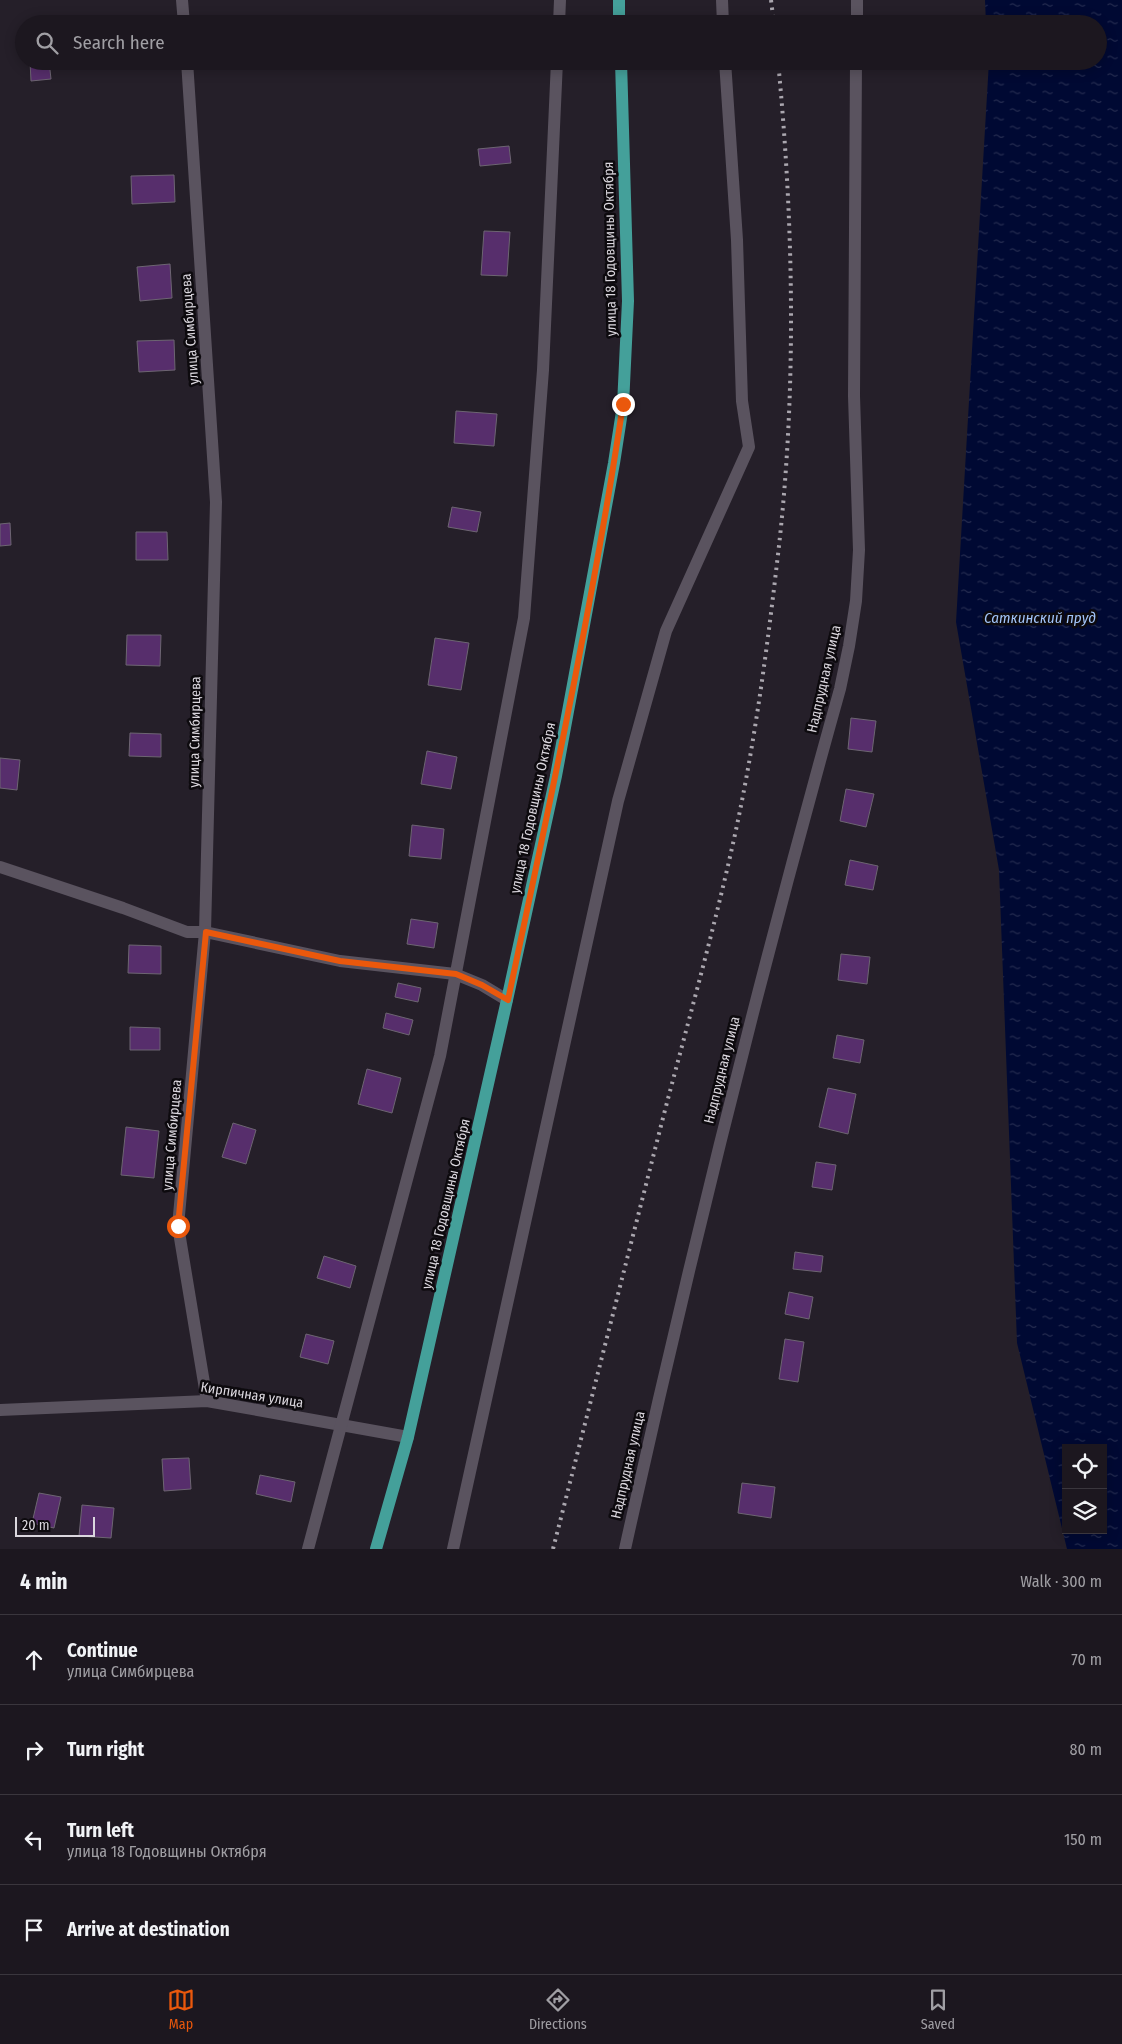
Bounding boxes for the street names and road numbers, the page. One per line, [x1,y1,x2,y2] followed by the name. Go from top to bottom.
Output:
[600,162,620,336] street label: улица 18 Годовщины Октября
[178,273,202,385] street label: улица Симбирцева
[803,623,845,734] street label: Надпрудная улица
[186,676,204,788] street label: улица Симбирцева
[507,721,559,895] street label: улица 18 Годовщины Октября
[700,1014,744,1125] street label: Надпрудная улица
[159,1079,185,1191] street label: улица Симбирцева
[418,1117,474,1291] street label: улица 18 Годовщины Октября
[199,1378,305,1412] street label: Кирпичная улица
[607,1409,649,1520] street label: Надпрудная улица

